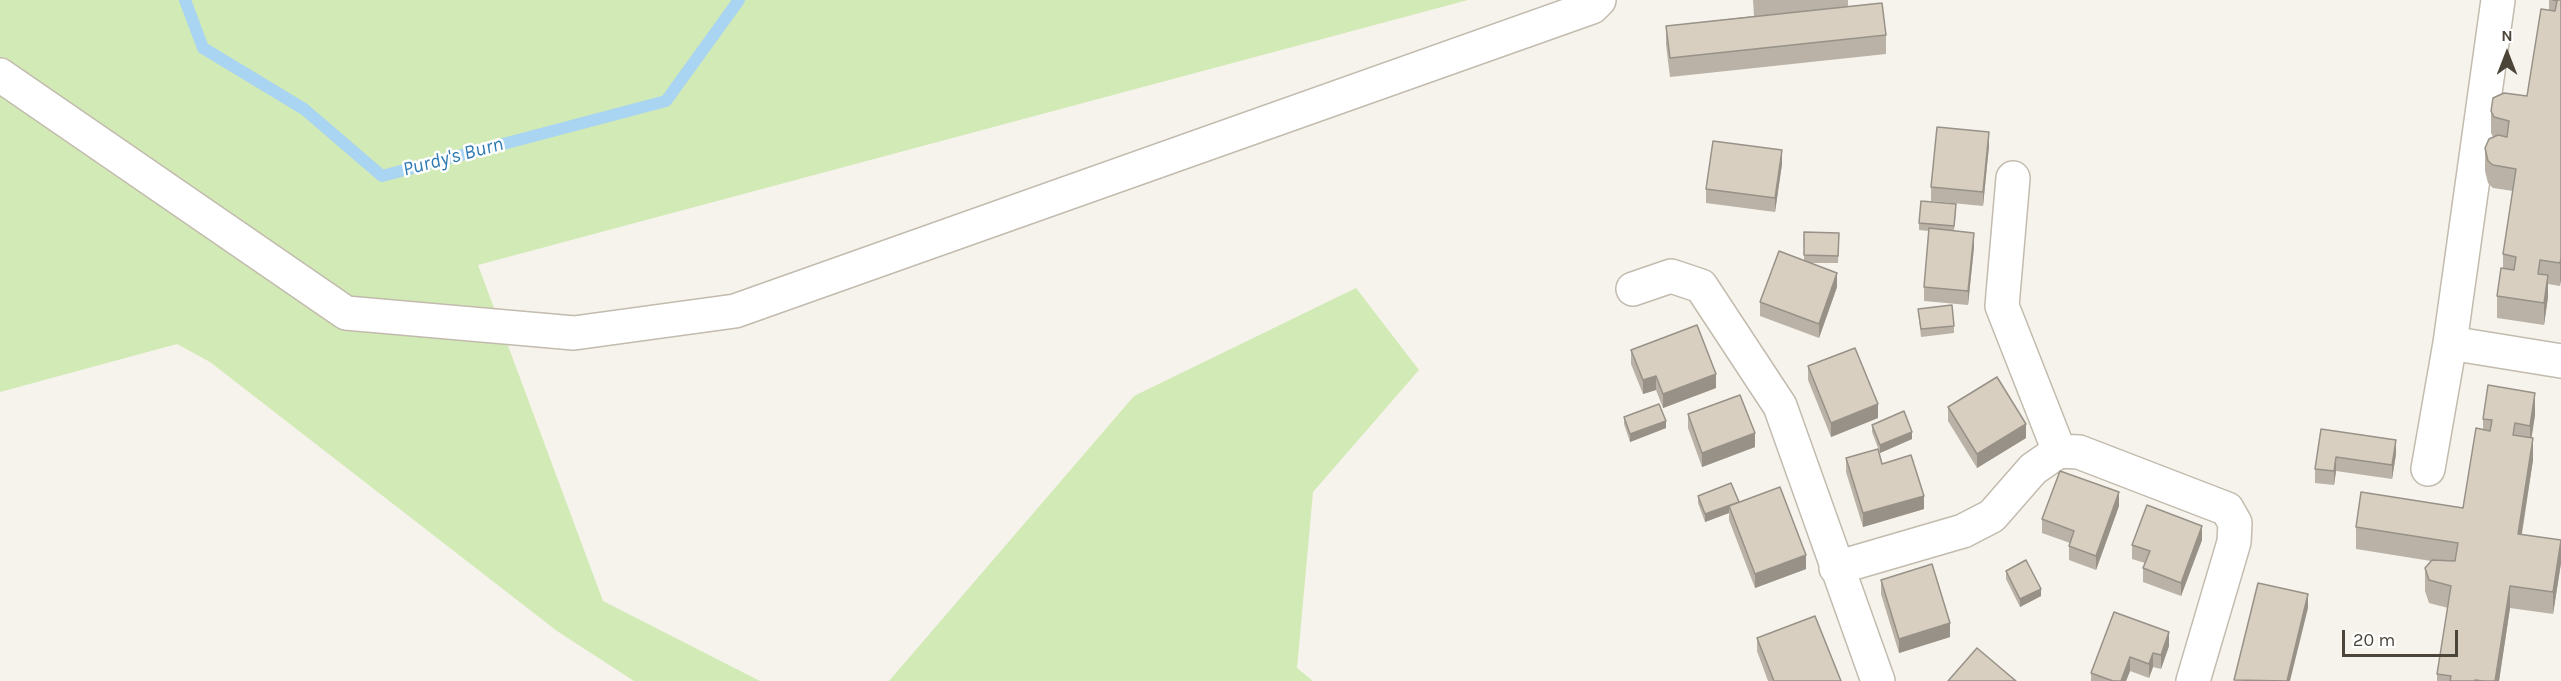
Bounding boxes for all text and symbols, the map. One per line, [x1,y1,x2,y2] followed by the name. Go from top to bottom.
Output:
[2477,24,2537,84] north arrow
[2501,26,2513,45] text: N
[400,132,506,182] water label: Purdy's Burn
[2345,618,2460,656] scale bar
[2353,629,2395,651] text: 20 m

